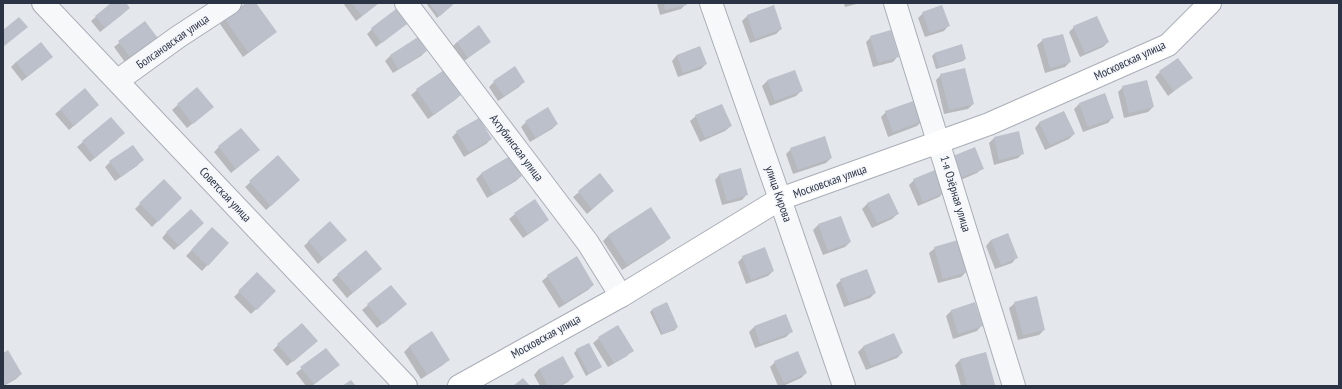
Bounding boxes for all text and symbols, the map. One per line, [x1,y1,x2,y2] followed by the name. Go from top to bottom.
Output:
[134,12,212,72] street label: Болсановская улица
[1092,38,1168,84] street label: Московская улица
[486,112,546,184] street label: Ахтубинская улица
[937,154,973,234] street label: 1-я Озёрная улица
[791,162,869,202] street label: Московская улица
[762,164,794,224] street label: улица Кирова
[196,165,254,225] street label: Советская улица
[509,312,583,362] street label: Московская улица

